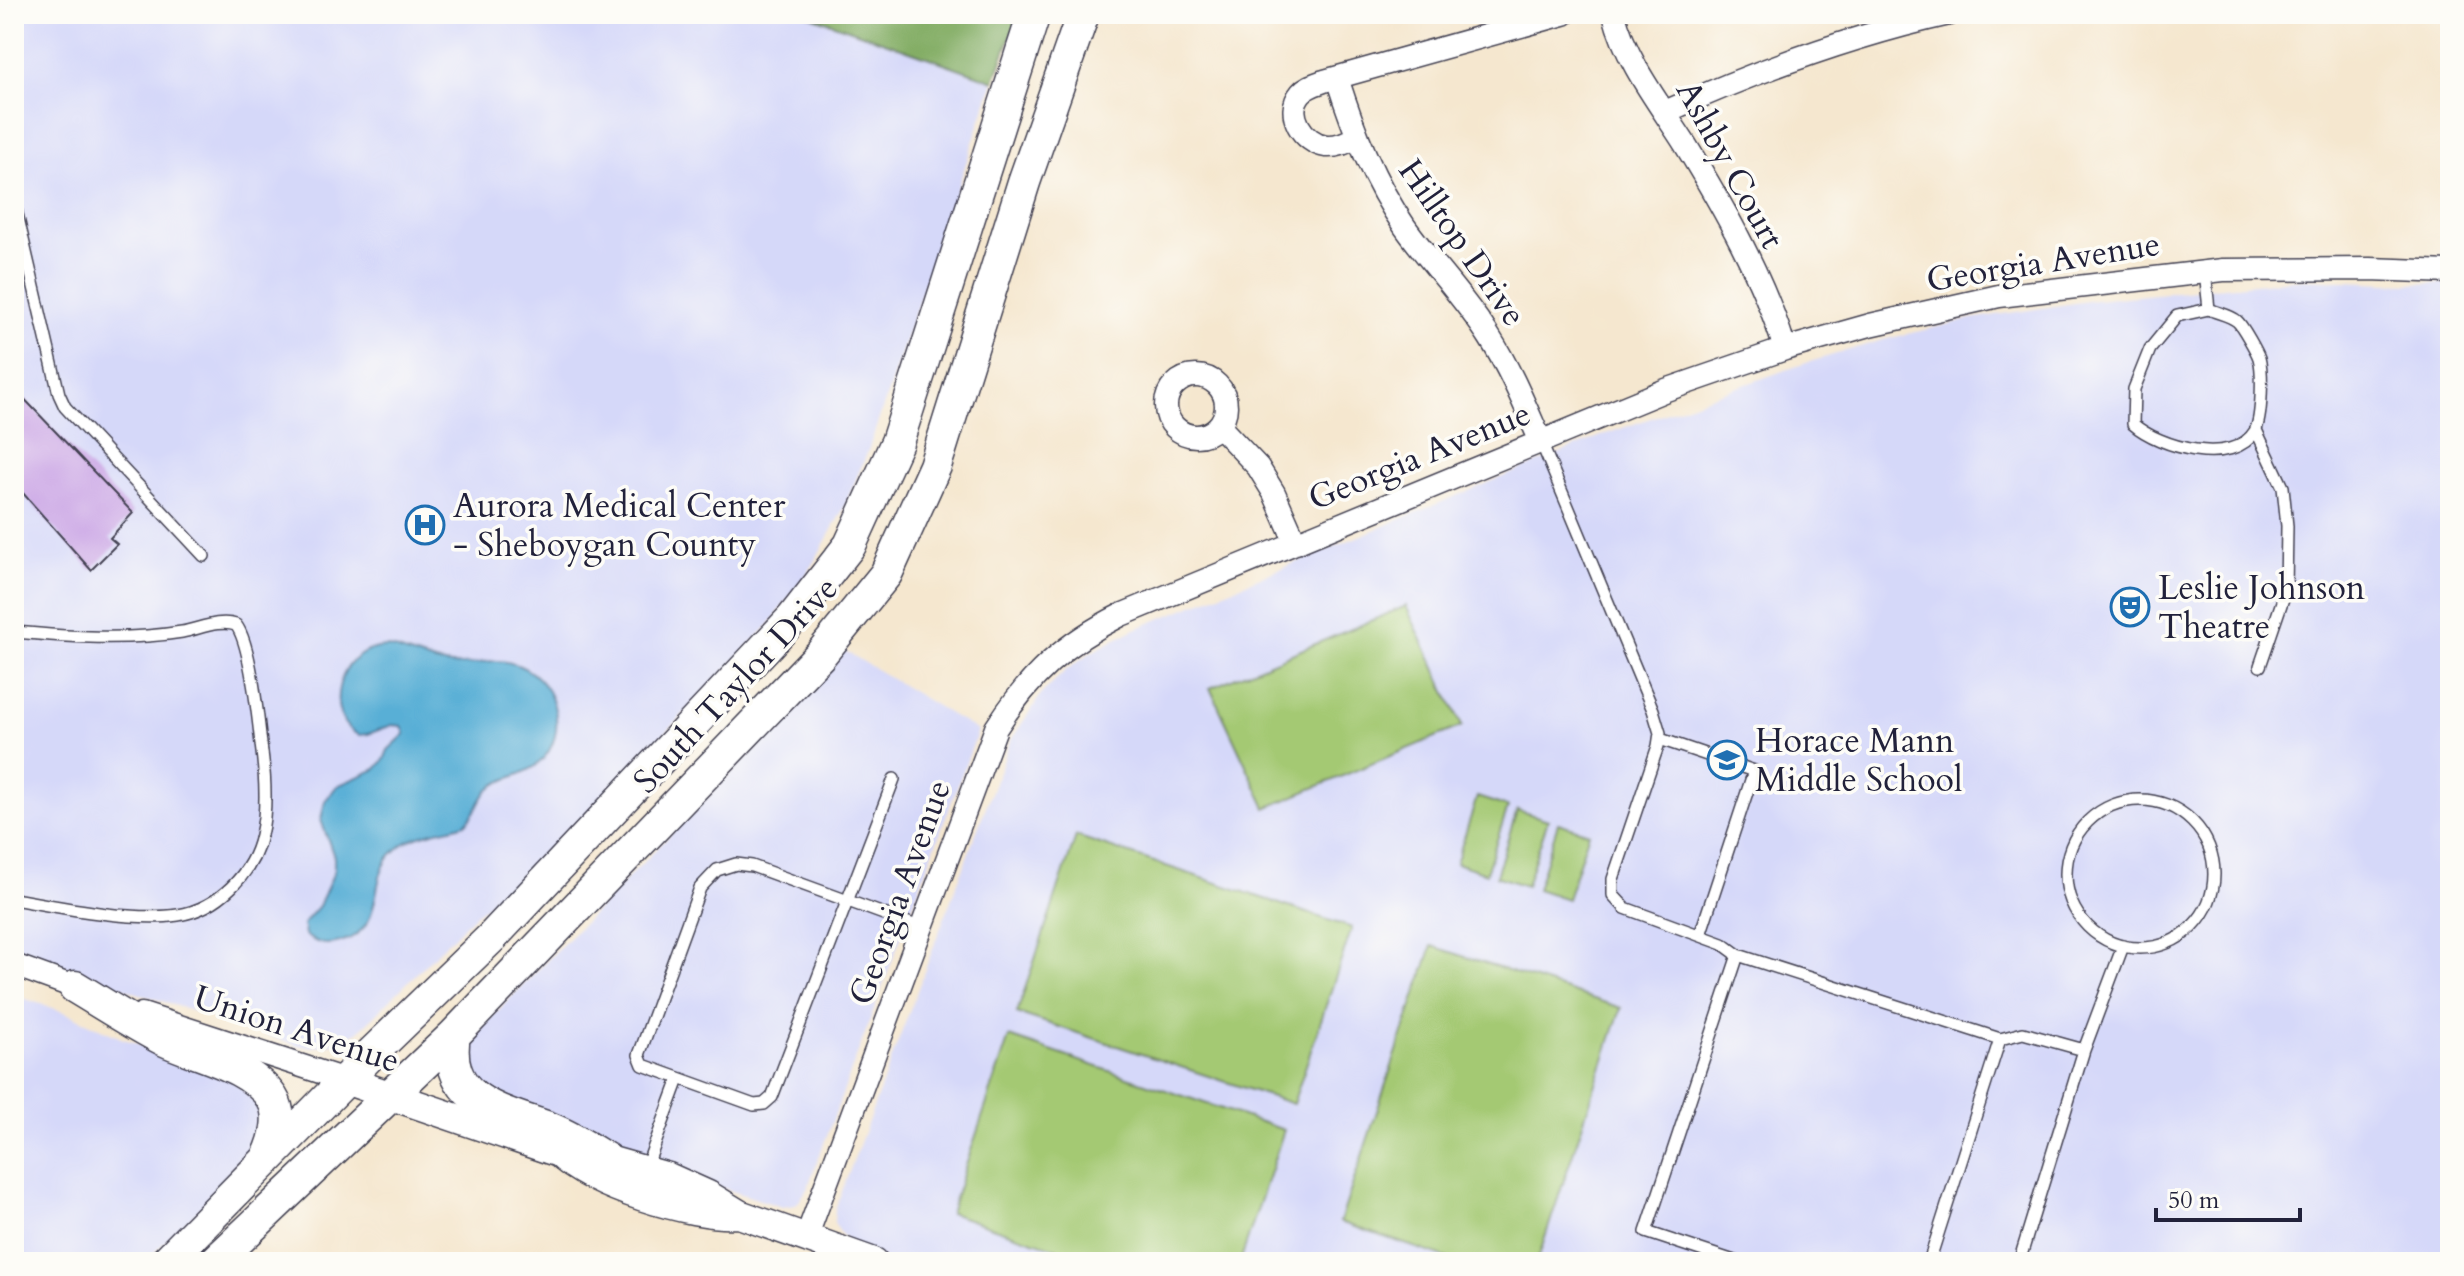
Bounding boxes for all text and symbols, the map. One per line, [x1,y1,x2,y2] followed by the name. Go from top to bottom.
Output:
[1665,72,1795,257] street label: Ashby Court
[1388,150,1537,335] street label: Hilltop Drive
[1923,221,2163,303] street label: Georgia Avenue
[1301,390,1537,521] street label: Georgia Avenue
[453,483,786,568] place label: Aurora Medical Center - Sheboygan County
[404,504,446,546] hospital icon: Aurora Medical Center - Sheboygan County
[2158,565,2365,650] place label: Leslie Johnson Theatre
[623,566,848,803] street label: South Taylor Drive
[2109,586,2151,628] theatre icon: Leslie Johnson Theatre
[1755,718,1963,803] place label: Horace Mann Middle School
[1706,739,1748,781] school or university icon: Horace Mann Middle School
[838,774,962,1011] street label: Georgia Avenue
[188,974,405,1084] street label: Union Avenue
[2156,1172,2300,1222] scale bar
[2168,1184,2220,1217] text: 50 m

